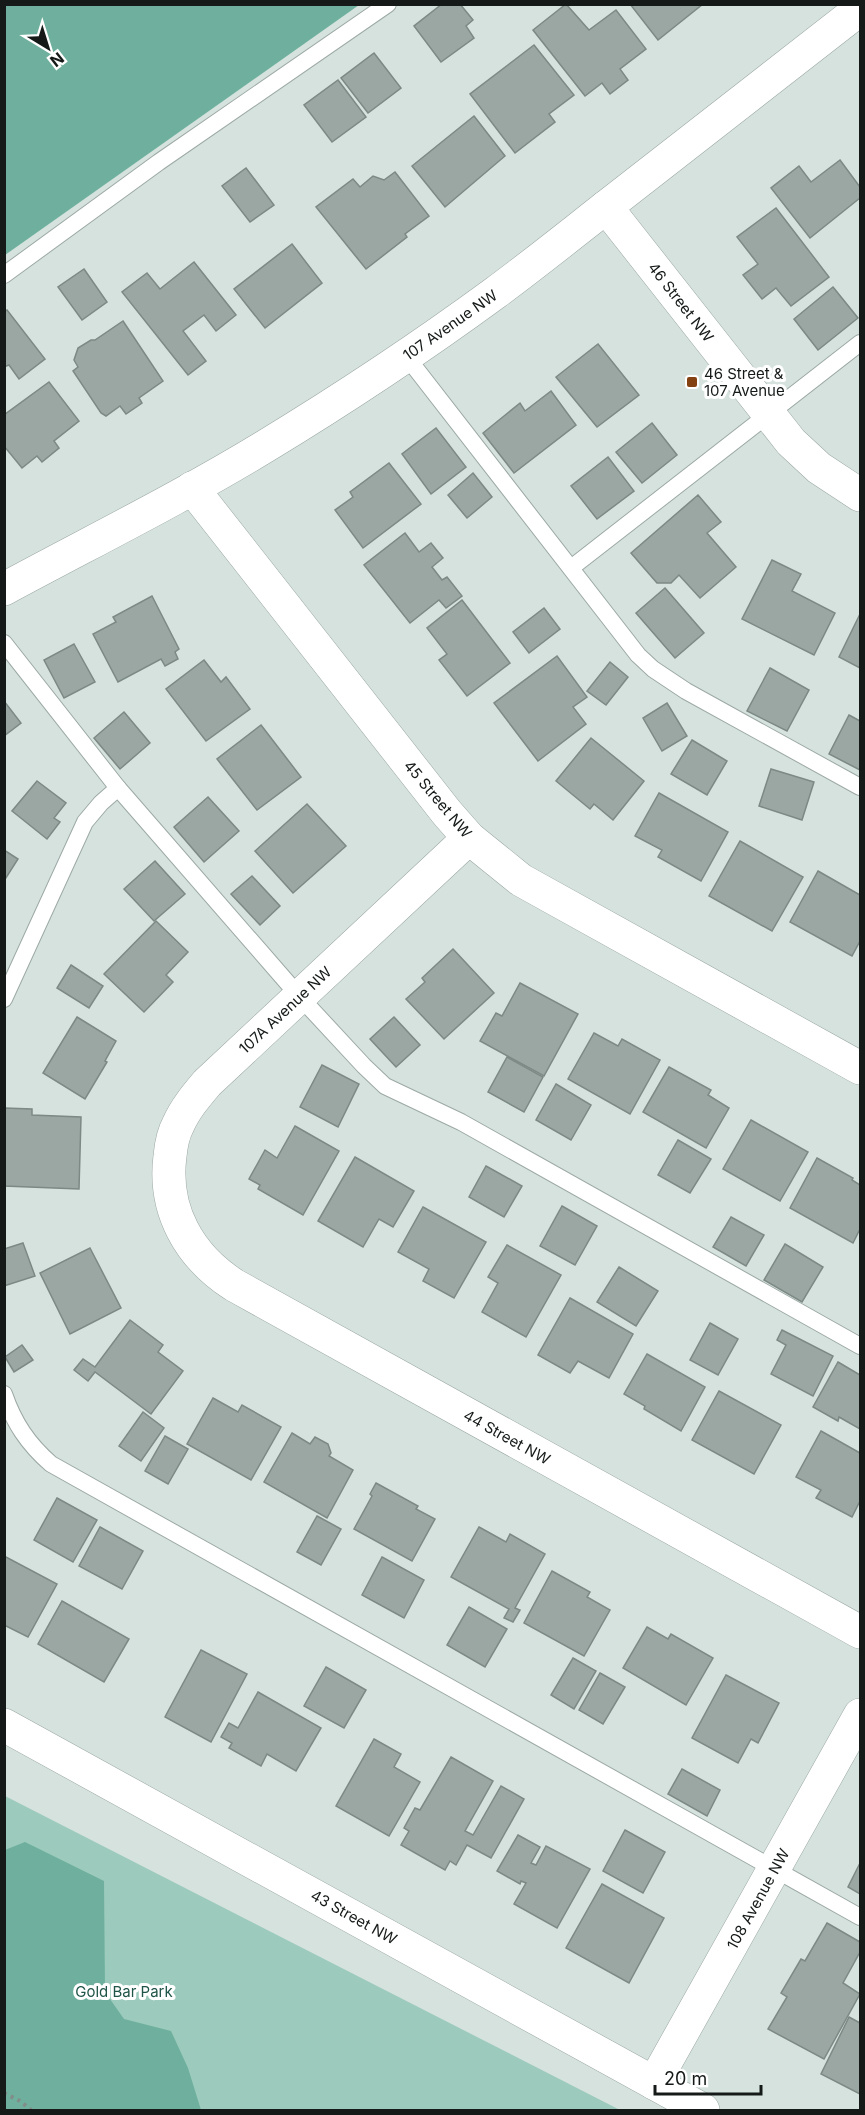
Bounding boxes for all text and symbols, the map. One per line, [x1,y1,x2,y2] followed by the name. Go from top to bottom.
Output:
[18,18,78,78] north arrow
[46,48,68,71] text: N
[644,258,718,346] street label: 46 Street NW
[399,285,501,365] street label: 107 Avenue NW
[704,364,785,400] place label: 46 Street & 107 Avenue
[685,375,699,389] marker: 46 Street & 107 Avenue
[400,756,476,842] street label: 45 Street NW
[235,962,335,1058] street label: 107A Avenue NW
[460,1405,554,1469] street label: 44 Street NW
[723,1845,794,1953] street label: 108 Avenue NW
[307,1885,401,1949] street label: 43 Street NW
[75,1982,173,2001] park label: Gold Bar Park
[655,2058,762,2096] scale bar
[664,2068,707,2089] text: 20 m

